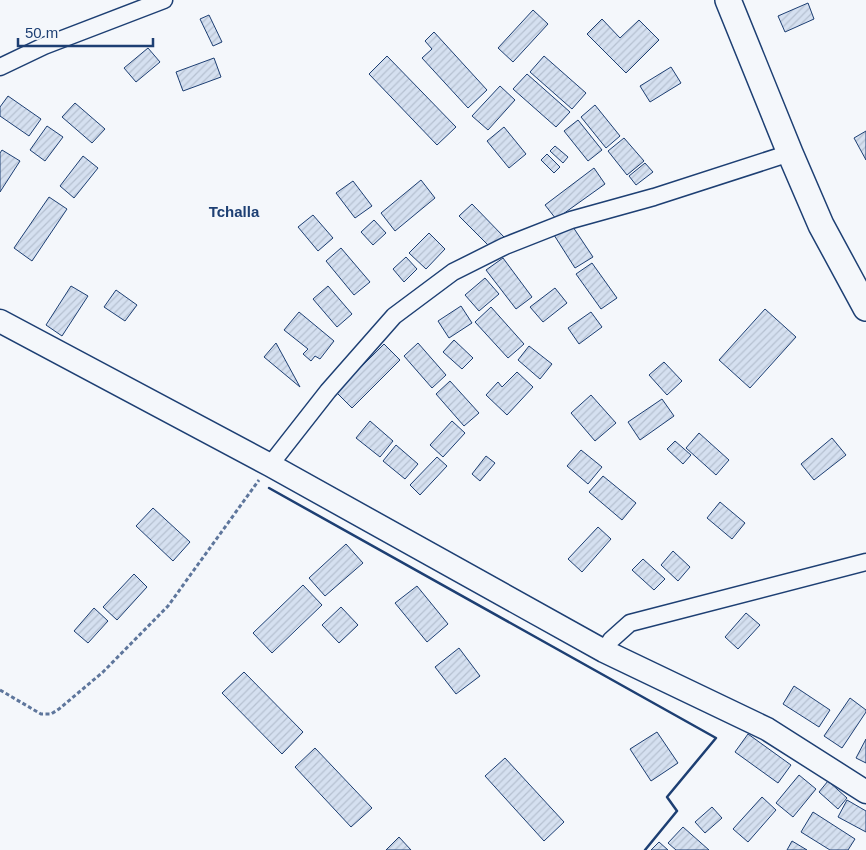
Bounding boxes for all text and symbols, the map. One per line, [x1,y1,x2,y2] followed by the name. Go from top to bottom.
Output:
[18,15,152,47] scale bar
[25,24,58,41] text: 50 m
[209,203,260,220] district label: Tchalla

